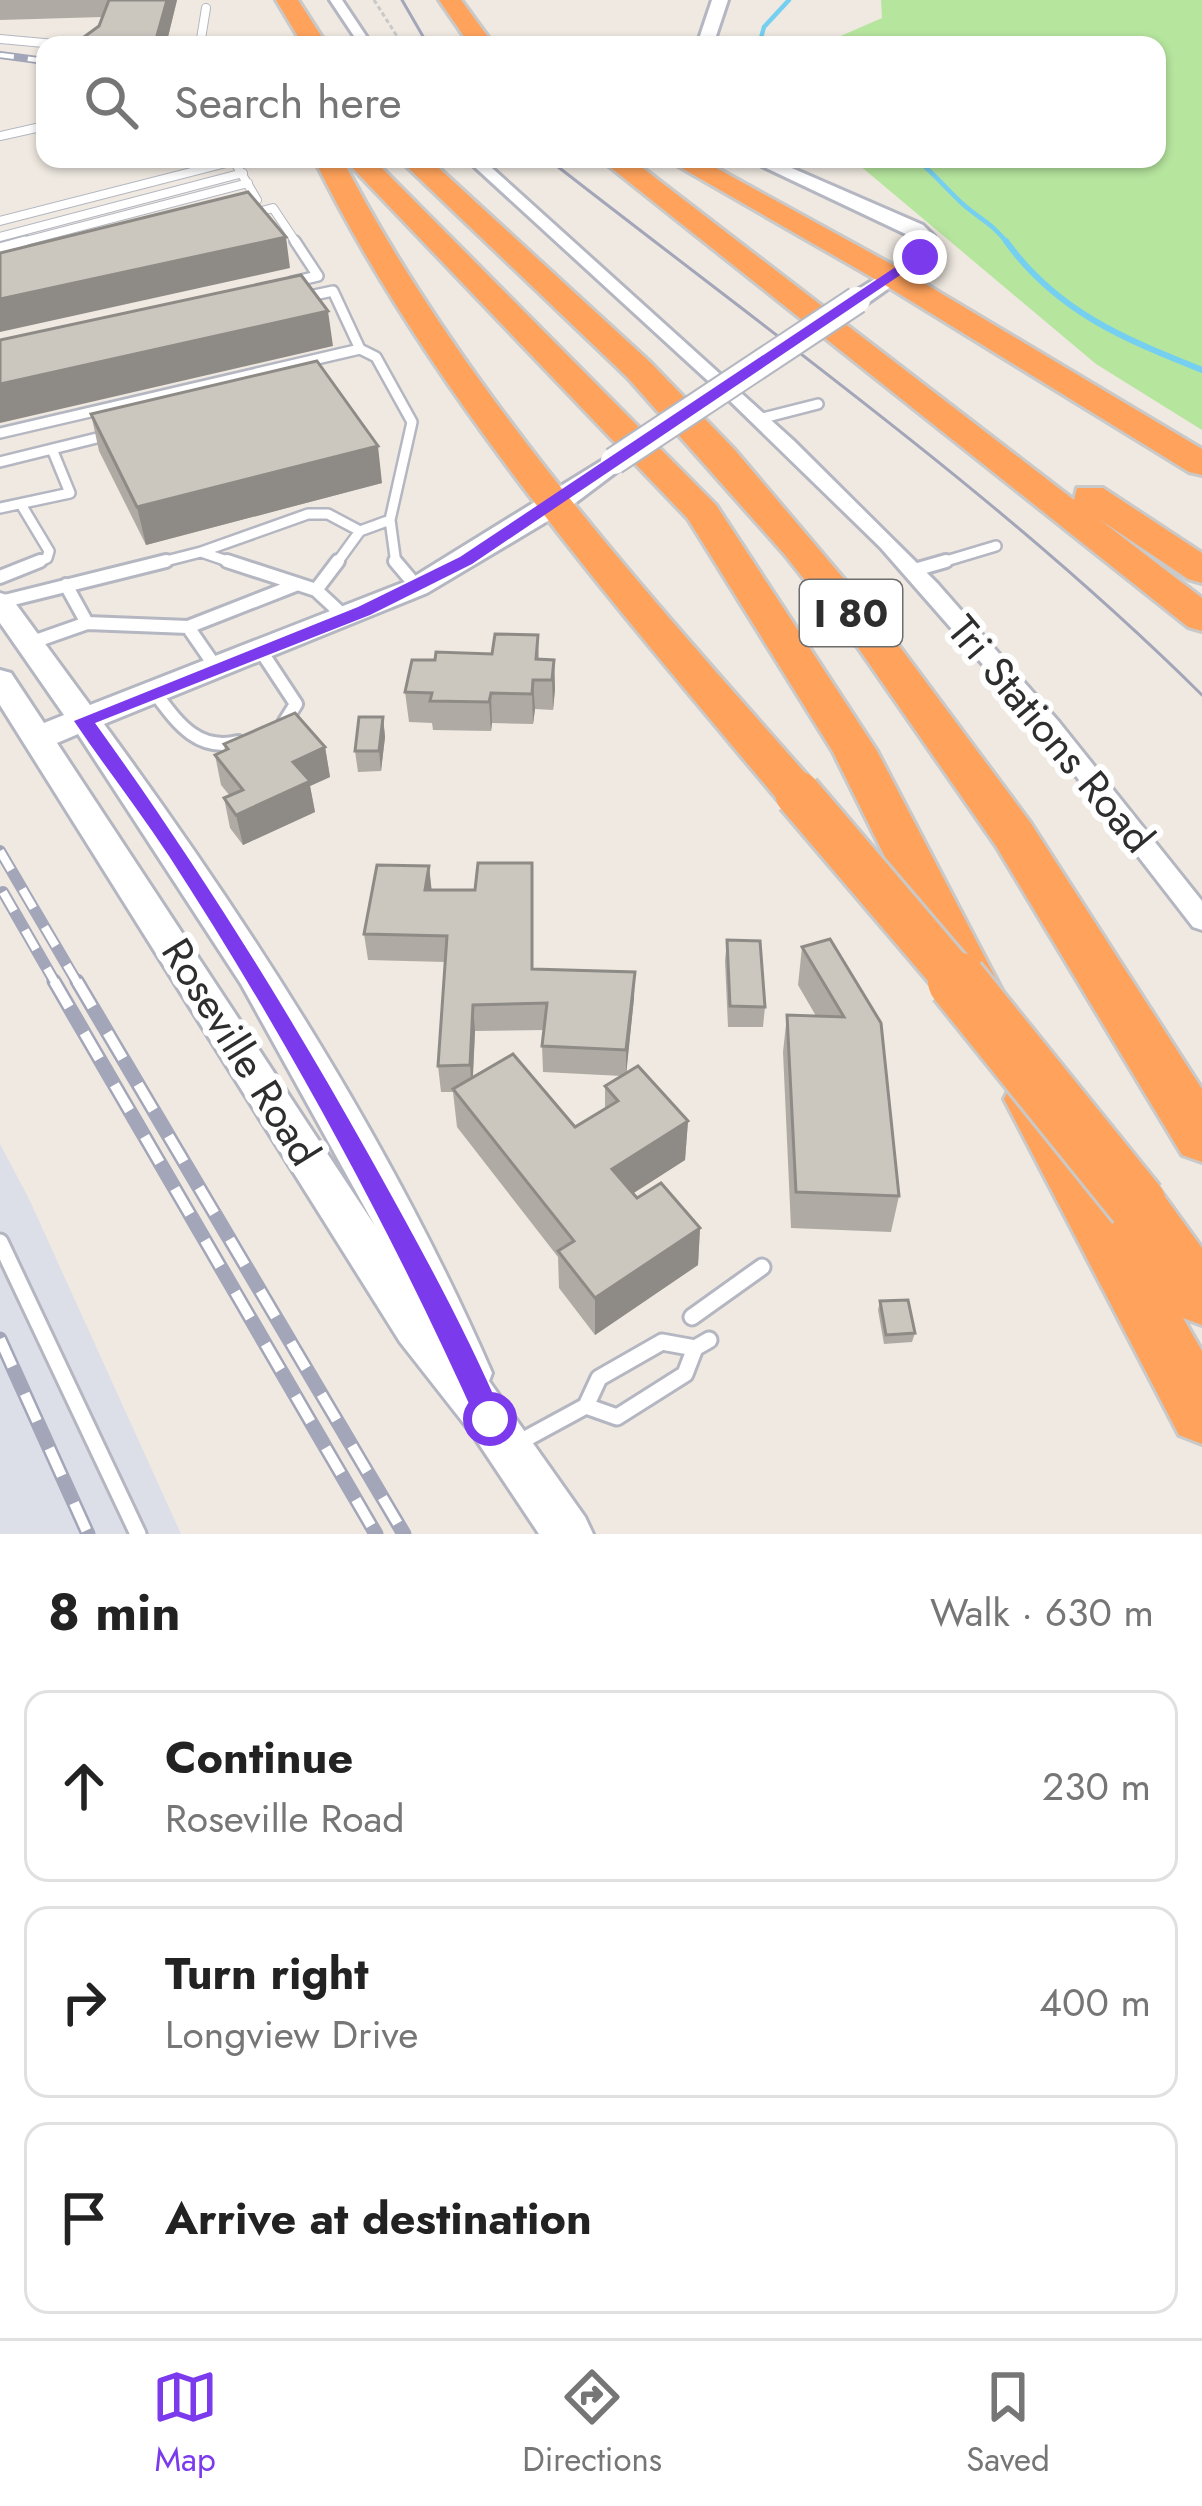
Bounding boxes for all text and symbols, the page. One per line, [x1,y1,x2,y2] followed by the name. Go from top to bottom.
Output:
[36,36,1166,168] search box
[78,69,144,135] icon: search
[174,70,402,135] text: Search here
[893,230,947,284] route end
[800,580,902,646] road number: I 80
[933,602,1169,866] street label: Tri Stations Road
[147,926,335,1178] street label: Roseville Road
[463,1392,517,1446] route start
[48,1575,181,1649] text: 8 min
[930,1584,1154,1641] text: Walk · 630 m
[165,1725,353,1790] text: Continue
[51,1753,117,1819] icon: ahead
[1042,1758,1151,1815] text: 230 m
[165,1790,405,1847] text: Roseville Road
[165,1941,369,2006] text: Turn right
[51,1969,117,2035] icon: right
[1039,1974,1151,2031] text: 400 m
[165,2006,418,2063] text: Longview Drive
[51,2185,117,2251] icon: arrive
[165,2186,592,2251] text: Arrive at destination
[152,2364,218,2483] tab: Map
[522,2364,662,2483] tab: Directions
[966,2364,1050,2483] tab: Saved

